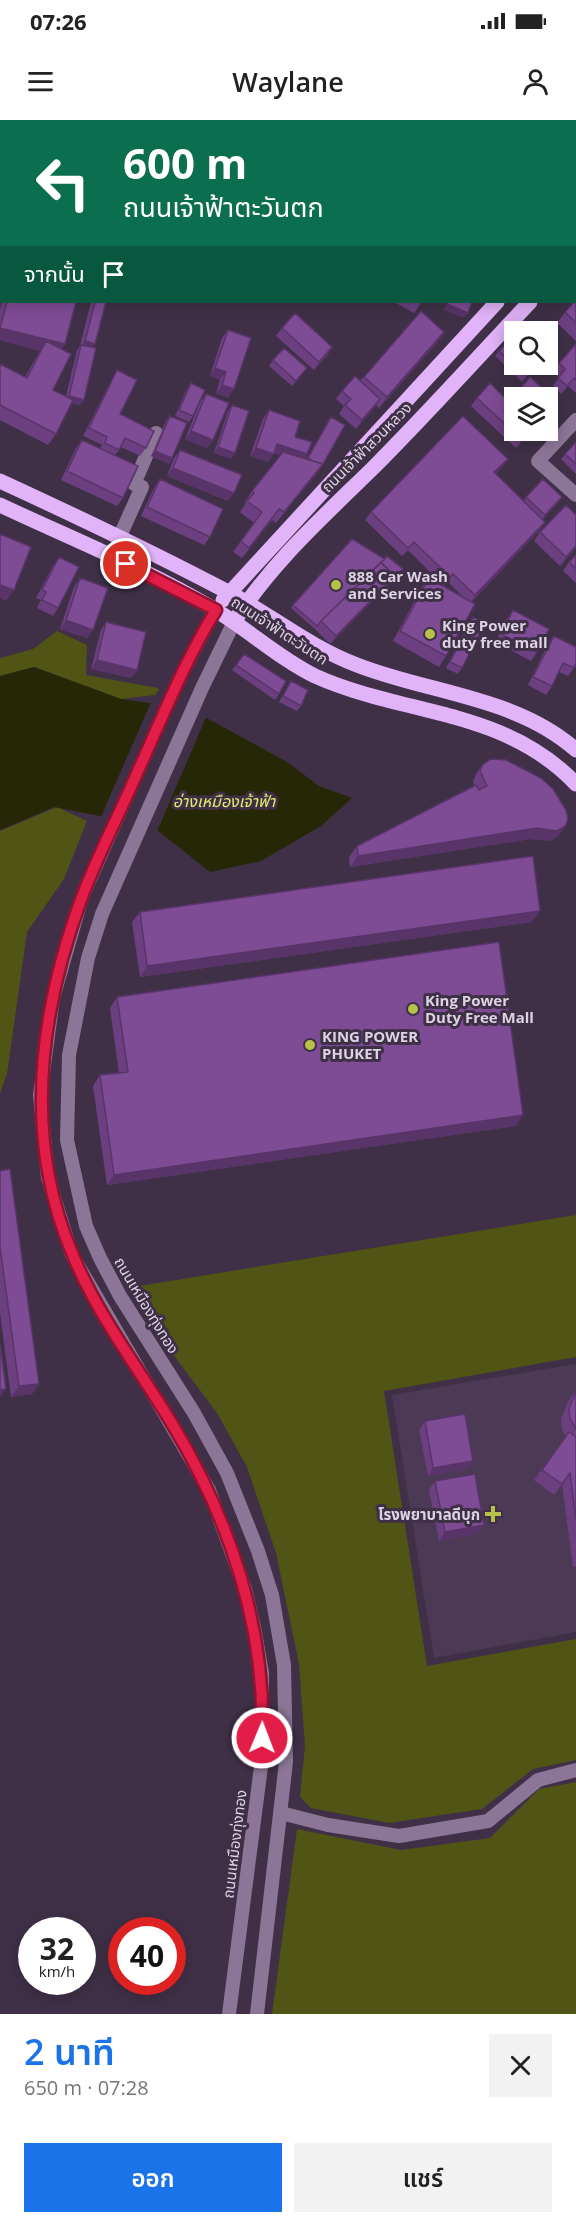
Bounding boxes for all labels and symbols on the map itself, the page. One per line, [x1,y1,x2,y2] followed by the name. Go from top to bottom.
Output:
[317,398,415,496] street label: ถนนเจ้าฟ้าสวนหลวง
[100,538,151,589] pin
[348,566,448,603] place label: 888 Car Wash and Services
[329,578,343,592] marker: 888 Car Wash and Services
[228,591,332,669] street label: ถนนเจ้าฟ้าตะวันตก
[442,615,547,652] place label: King Power duty free mall
[423,627,437,641] marker: King Power duty free mall
[173,790,277,812] water label: อ่างเหมืองเจ้าฟ้า
[425,990,534,1027] place label: King Power Duty Free Mall
[406,1002,420,1016] marker: King Power Duty Free Mall
[322,1026,418,1063] place label: KING POWER PHUKET
[303,1038,317,1052] marker: KING POWER PHUKET
[110,1253,184,1357] street label: ถนนเหมืองทุ่งทอง
[378,1504,480,1524] place label: โรงพยาบาลดีบุก
[484,1505,502,1523] marker: โรงพยาบาลดีบุก
[230,1706,294,1770] position arrow
[217,1788,251,1900] street label: ถนนเหมืองทุ่งทอง
[108,1917,186,1995] speed limit sign: 40

